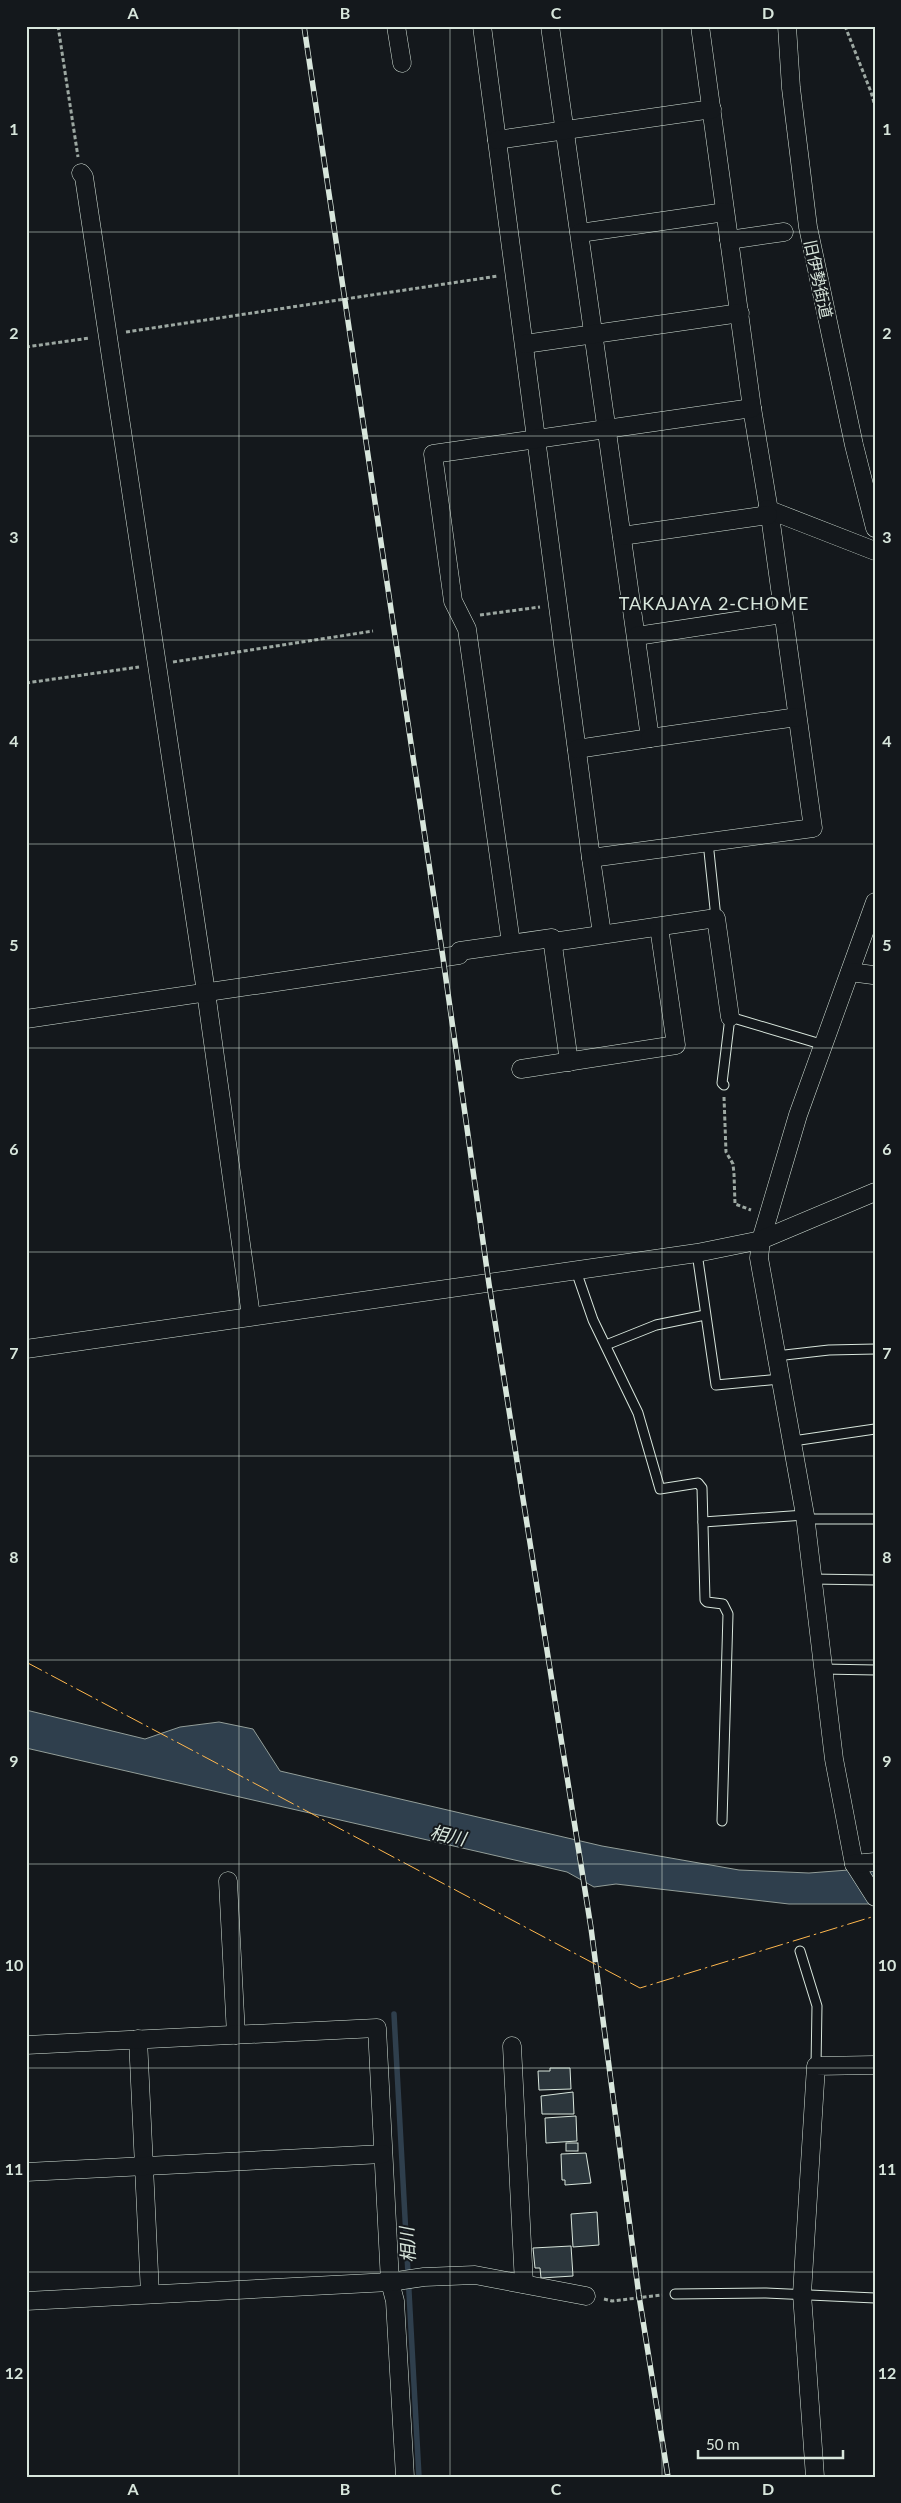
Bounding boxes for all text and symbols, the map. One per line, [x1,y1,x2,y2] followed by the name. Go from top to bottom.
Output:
[126,3,139,22] text: A
[340,3,350,22] text: B
[551,3,562,22] text: C
[762,3,774,22] text: D
[9,119,19,138] text: 1
[882,119,892,138] text: 1
[801,238,837,320] street label: 旧伊勢街道
[9,323,19,342] text: 2
[882,323,892,342] text: 2
[9,527,19,546] text: 3
[882,527,892,546] text: 3
[619,592,809,614] district label: TAKAJAYA 2-CHOME
[9,731,19,750] text: 4
[882,731,892,750] text: 4
[9,935,19,954] text: 5
[882,935,892,954] text: 5
[9,1139,19,1158] text: 6
[882,1139,892,1158] text: 6
[9,1343,19,1362] text: 7
[882,1343,892,1362] text: 7
[9,1547,19,1566] text: 8
[882,1547,892,1566] text: 8
[9,1751,19,1770] text: 9
[882,1751,892,1770] text: 9
[428,1820,470,1850] water label: 相川
[5,1955,23,1974] text: 10
[878,1955,896,1974] text: 10
[5,2159,23,2178] text: 11
[878,2159,896,2178] text: 11
[395,2224,419,2264] water label: 相川
[5,2363,23,2382] text: 12
[878,2363,896,2382] text: 12
[698,2428,844,2460] scale bar
[706,2435,740,2453] text: 50 m
[126,2479,139,2498] text: A
[340,2479,350,2498] text: B
[551,2479,562,2498] text: C
[762,2479,774,2498] text: D

